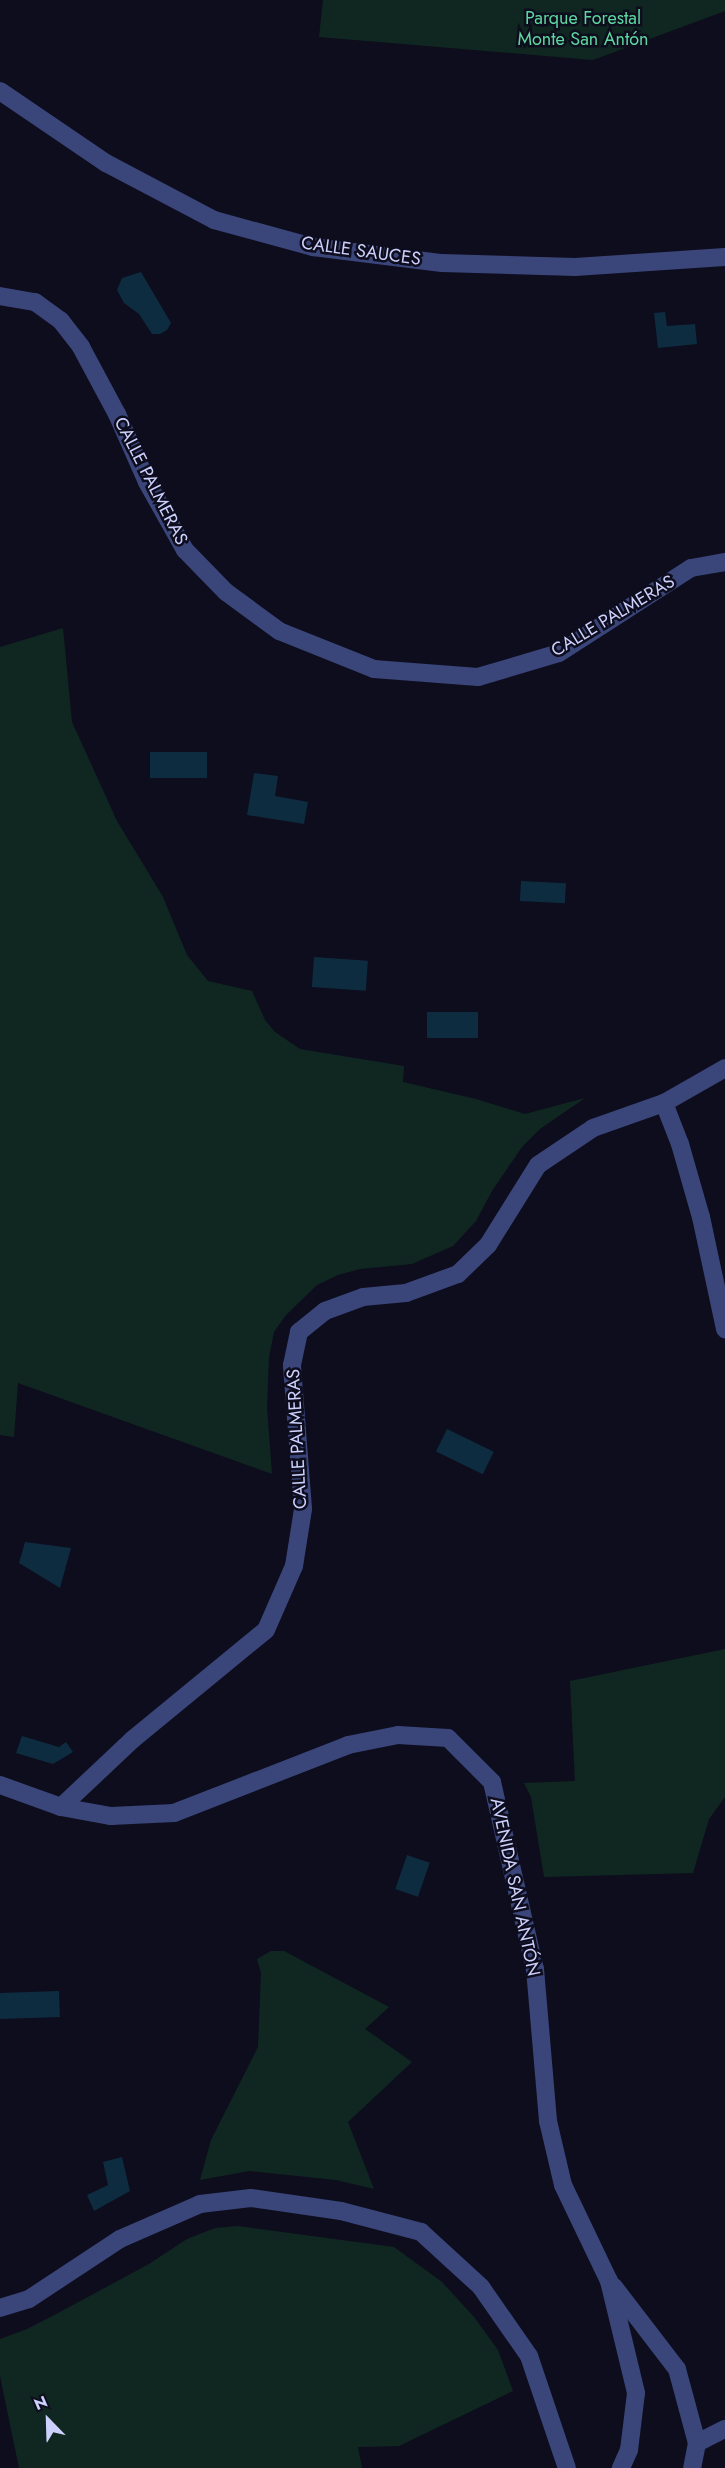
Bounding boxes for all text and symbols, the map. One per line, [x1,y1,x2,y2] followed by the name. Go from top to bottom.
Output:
[517,8,649,50] park label: Parque Forestal Monte San Antón
[300,232,422,270] street label: CALLE SAUCES
[110,414,192,548] street label: CALLE PALMERAS
[547,571,679,661] street label: CALLE PALMERAS
[283,1368,311,1510] street label: CALLE PALMERAS
[486,1796,544,1978] street label: AVENIDA SAN ANTÓN
[18,2390,78,2450] north arrow
[30,2390,51,2416] text: N

